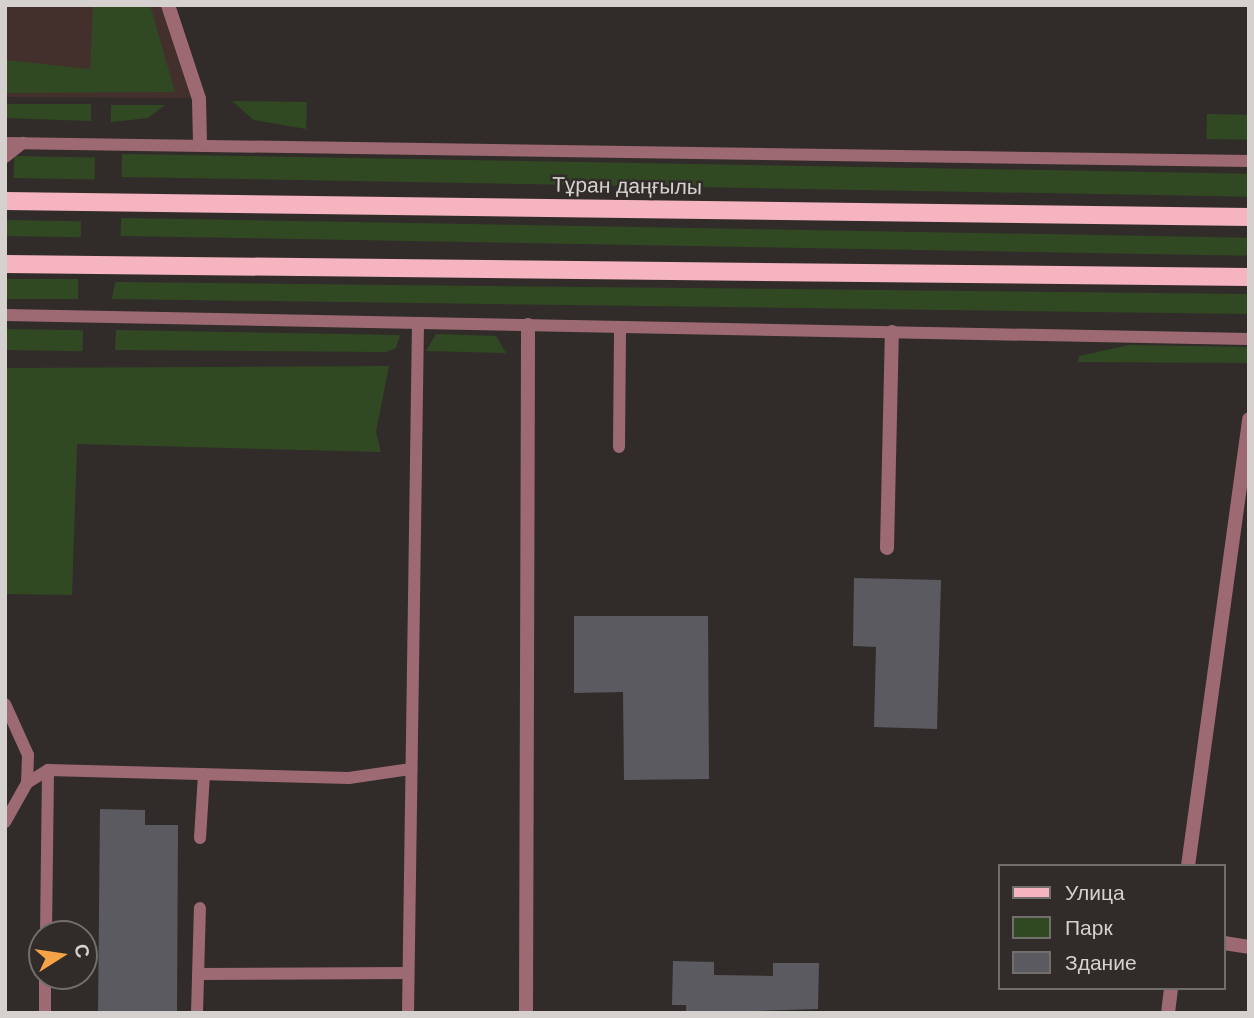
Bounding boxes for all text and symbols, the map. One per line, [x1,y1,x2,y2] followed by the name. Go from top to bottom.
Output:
[552,172,702,200] street label: Тұран даңғылы
[998,864,1226,990] legend
[1065,881,1125,904] text: Улица
[1065,916,1113,939] text: Парк
[28,920,98,990] north arrow
[70,942,94,960] text: С
[1065,951,1137,974] text: Здание

